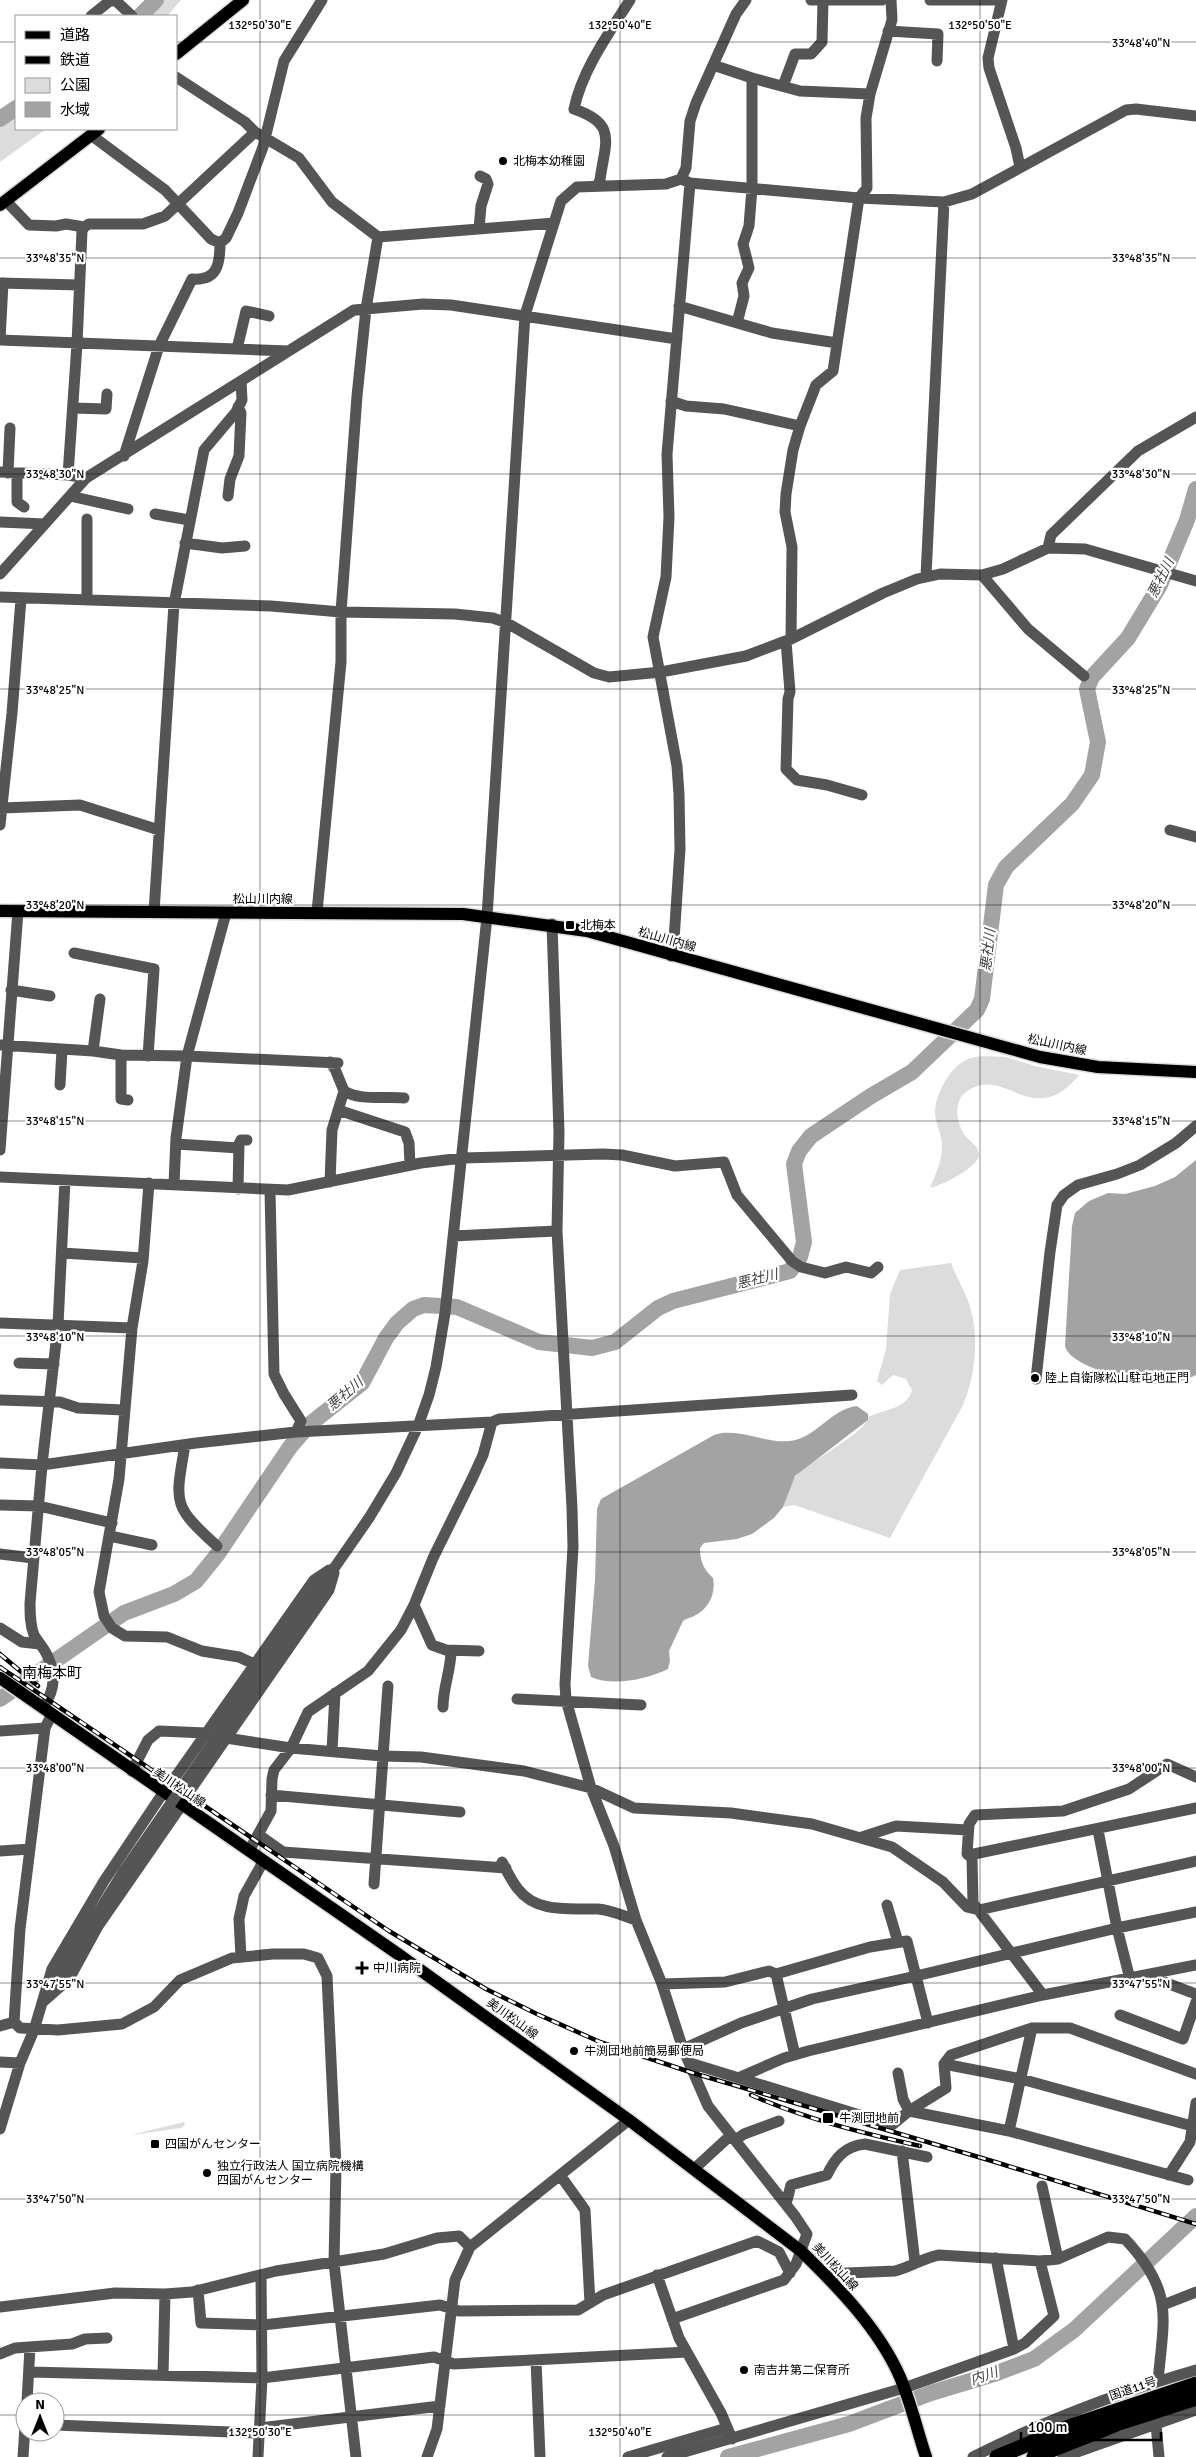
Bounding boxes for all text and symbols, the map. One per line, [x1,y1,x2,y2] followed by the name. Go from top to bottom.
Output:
[15,15,178,130] legend
[228,18,292,33] text: 132°50'30"E
[588,18,652,33] text: 132°50'40"E
[948,18,1012,33] text: 132°50'50"E
[60,26,90,44] text: 道路
[1112,36,1170,51] text: 33°48'40"N
[60,51,90,69] text: 鉄道
[60,76,90,94] text: 公園
[60,101,90,119] text: 水域
[513,154,585,169] place label: 北梅本幼稚園
[497,155,509,167] marker: 北梅本幼稚園
[26,251,84,266] text: 33°48'35"N
[1112,251,1170,266] text: 33°48'35"N
[26,467,84,482] text: 33°48'30"N
[1112,467,1170,482] text: 33°48'30"N
[1144,554,1179,601] water label: 悪社川
[26,683,84,698] text: 33°48'25"N
[1112,683,1170,698] text: 33°48'25"N
[233,892,293,907] street label: 松山川内線
[26,898,84,913] text: 33°48'20"N
[1112,898,1170,913] text: 33°48'20"N
[580,918,616,933] place label: 北梅本
[564,919,576,931] marker: 北梅本
[636,925,698,955] street label: 松山川内線
[977,926,999,972] water label: 悪社川
[1026,1031,1088,1059] street label: 松山川内線
[26,1114,84,1129] text: 33°48'15"N
[1112,1114,1170,1129] text: 33°48'15"N
[735,1265,781,1292] water label: 悪社川
[26,1330,84,1345] text: 33°48'10"N
[1112,1330,1170,1345] text: 33°48'10"N
[1045,1371,1189,1386] place label: 陸上自衛隊松山駐屯地正門
[324,1372,368,1414] water label: 悪社川
[1029,1372,1041,1384] marker: 陸上自衛隊松山駐屯地正門
[26,1545,84,1560] text: 33°48'05"N
[1112,1545,1170,1560] text: 33°48'05"N
[22,1664,82,1682] district label: 南梅本町
[26,1761,84,1776] text: 33°48'00"N
[1112,1761,1170,1776] text: 33°48'00"N
[150,1765,208,1811] street label: 美川松山線
[355,1961,369,1975] marker: 中川病院
[373,1961,421,1976] place label: 中川病院
[26,1977,84,1992] text: 33°47'55"N
[1112,1977,1170,1992] text: 33°47'55"N
[483,1995,541,2043] street label: 美川松山線
[584,2044,704,2059] place label: 牛渕団地前簡易郵便局
[568,2045,580,2057] marker: 牛渕団地前簡易郵便局
[821,2111,835,2125] marker: 牛渕団地前
[839,2111,899,2126] place label: 牛渕団地前
[165,2137,261,2152] place label: 四国がんセンター
[149,2138,161,2150] marker: 四国がんセンター
[217,2159,364,2188] place label: 独立行政法人 国立病院機構 四国がんセンター
[201,2167,213,2179] marker: 独立行政法人 国立病院機構 四国がんセンター
[26,2192,84,2207] text: 33°47'50"N
[1112,2192,1170,2207] text: 33°47'50"N
[809,2240,861,2294] street label: 美川松山線
[754,2363,850,2378] place label: 南吉井第二保育所
[968,2363,1002,2389] water label: 内川
[738,2364,750,2376] marker: 南吉井第二保育所
[1107,2374,1159,2404] street label: 国道11号
[15,2392,65,2442] north arrow
[35,2396,45,2413] text: N
[1021,2410,1161,2442] scale bar
[1028,2418,1068,2436] text: 100 m
[228,2425,292,2440] text: 132°50'30"E
[588,2425,652,2440] text: 132°50'40"E

